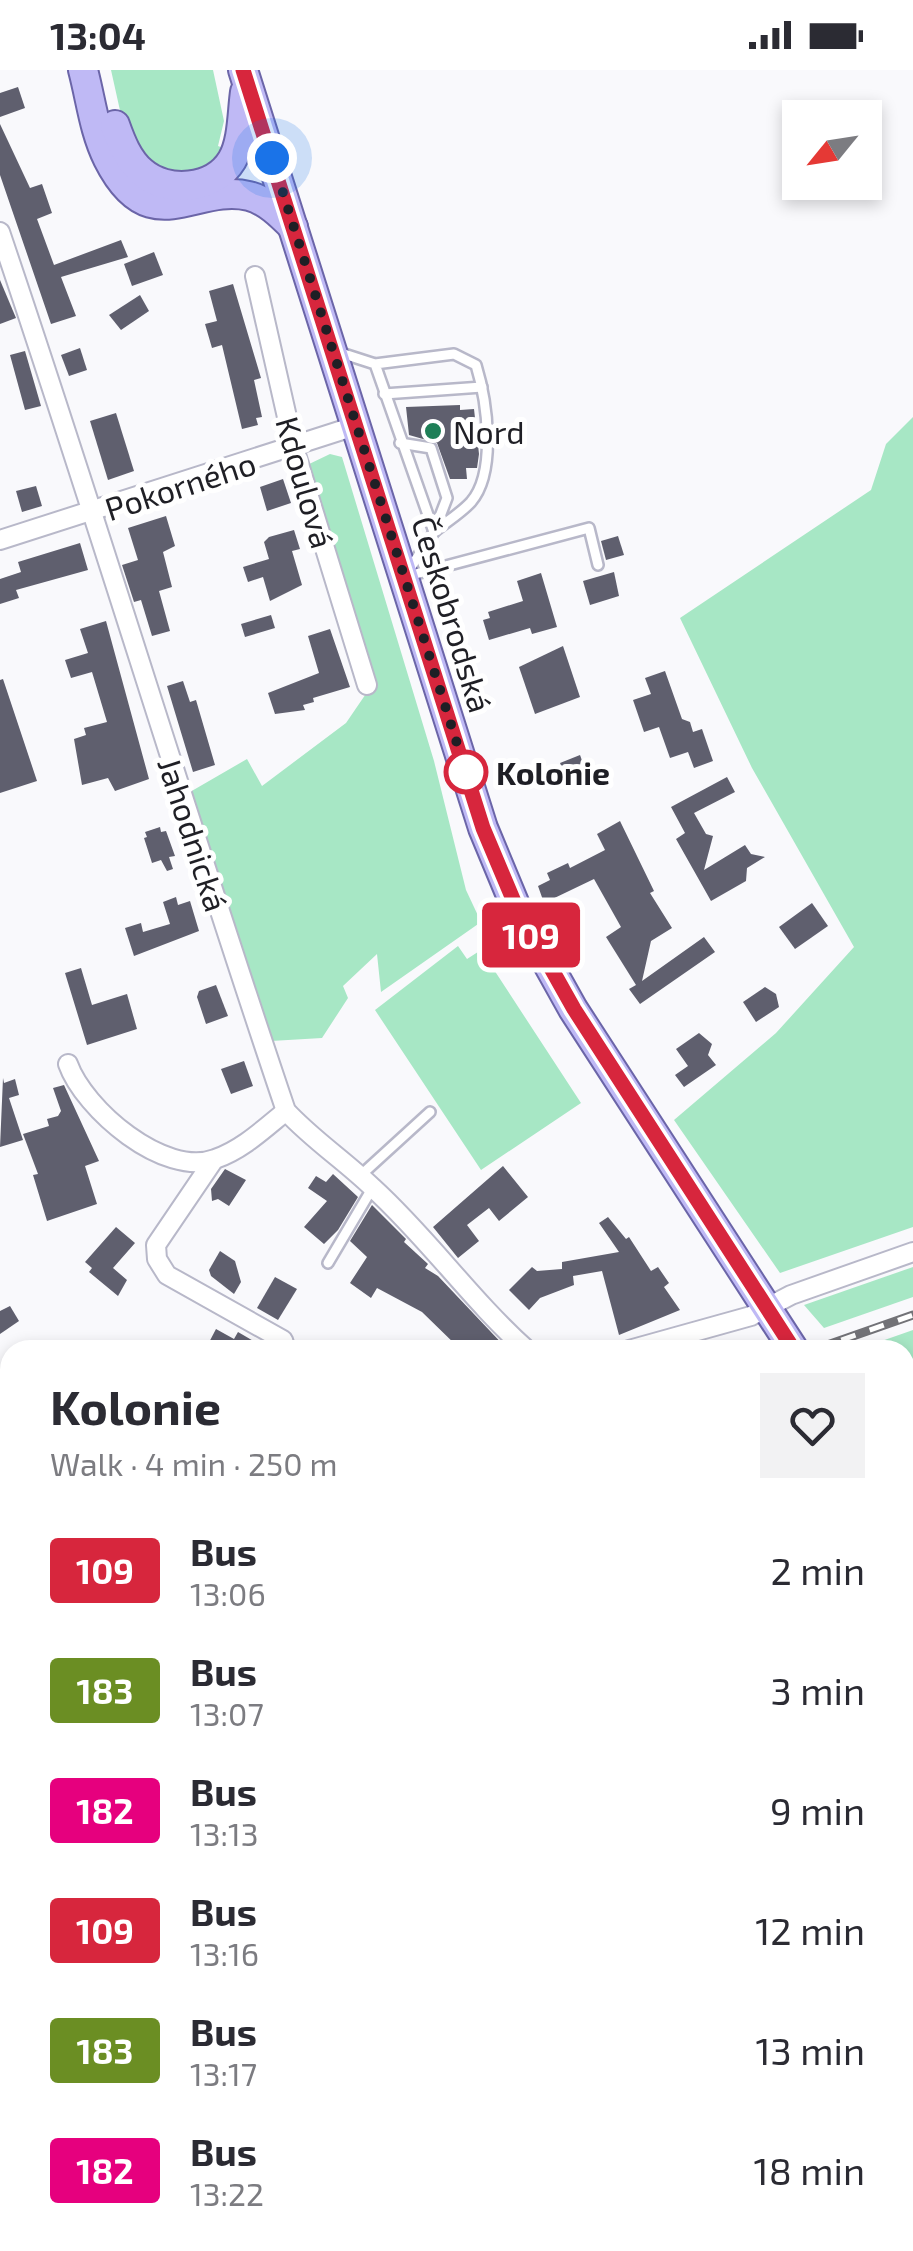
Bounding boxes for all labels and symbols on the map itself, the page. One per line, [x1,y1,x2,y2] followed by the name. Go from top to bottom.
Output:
[782,100,882,200] north arrow
[247,133,297,183] your location
[269,412,343,552] street label: Kdoulová
[453,412,525,450] place label: Nord
[422,420,444,442] marker: Nord
[100,443,260,527] street label: Pokorného
[405,511,501,717] street label: Českobrodská
[445,751,487,793] marker: Kolonie
[151,752,237,916] street label: Jahodnická
[496,753,610,791] place label: Kolonie
[474,902,588,968] line badge: 109

